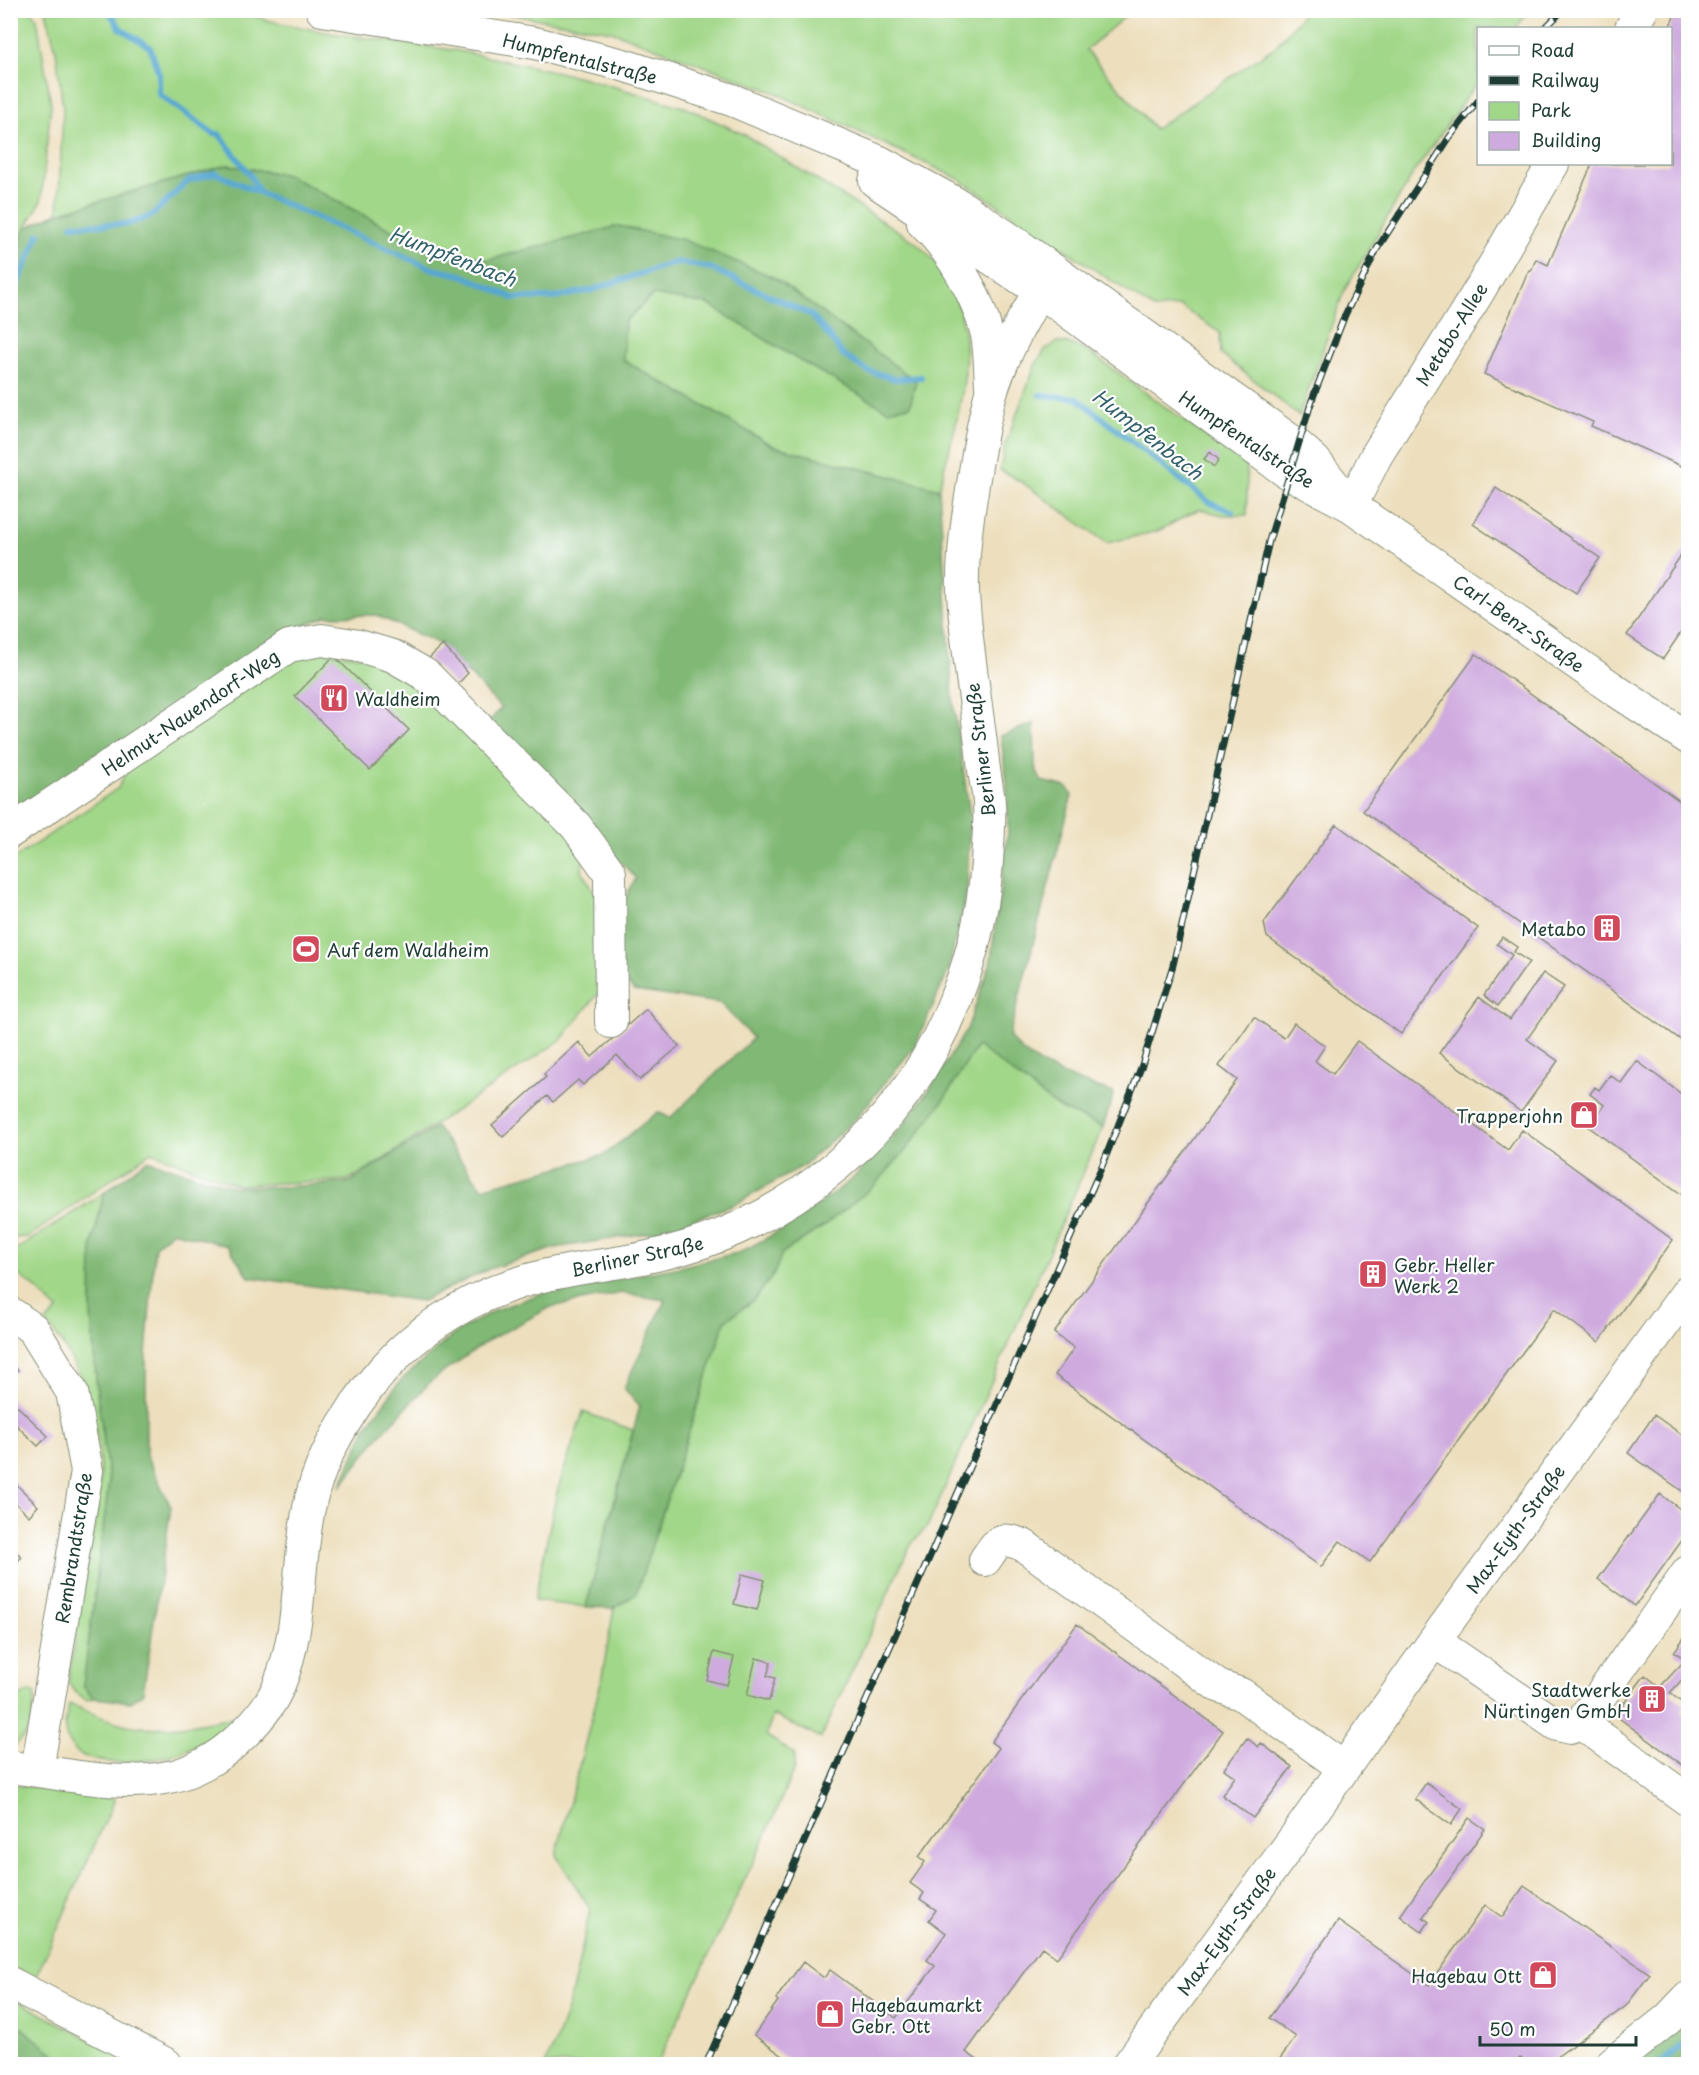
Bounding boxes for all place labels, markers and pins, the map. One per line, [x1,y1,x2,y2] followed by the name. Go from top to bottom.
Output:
[318,682,350,714] restaurant icon: Waldheim
[355,685,441,712] place label: Waldheim
[1591,912,1623,944] building icon: Metabo
[1521,915,1586,942] place label: Metabo
[290,933,322,965] sports icon: Auf dem Waldheim
[327,936,489,963] place label: Auf dem Waldheim
[1568,1099,1600,1131] shop icon: Trapperjohn
[1456,1102,1563,1129] place label: Trapperjohn
[1394,1251,1495,1299] place label: Gebr. Heller Werk 2
[1357,1258,1389,1290] building icon: Gebr. Heller Werk 2
[1483,1676,1631,1724] place label: Stadtwerke Nürtingen GmbH
[1636,1683,1668,1715] building icon: Stadtwerke Nürtingen GmbH
[1527,1959,1559,1991] shop icon: Hagebau Ott
[1411,1962,1522,1989] place label: Hagebau Ott
[851,1991,982,2039] place label: Hagebaumarkt Gebr. Ott
[814,1998,846,2030] shop icon: Hagebaumarkt Gebr. Ott

